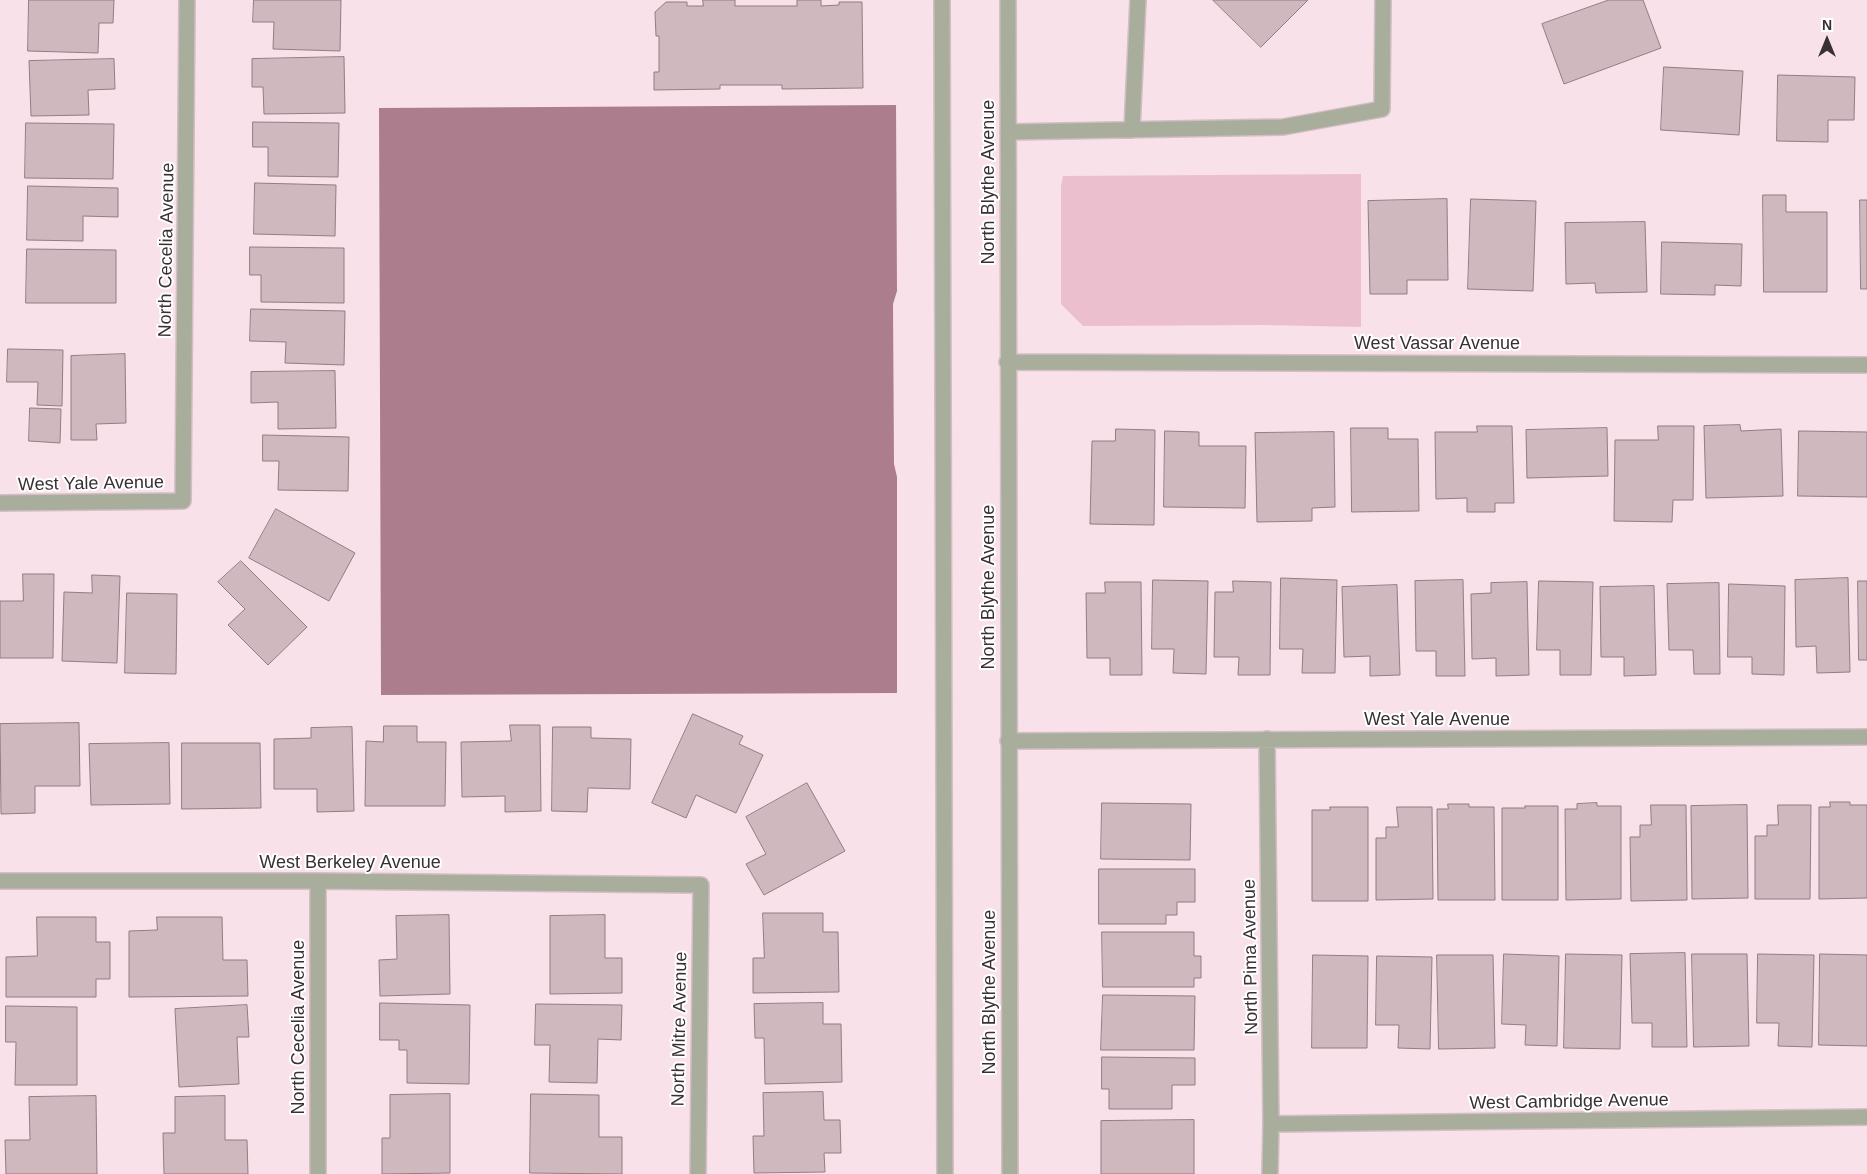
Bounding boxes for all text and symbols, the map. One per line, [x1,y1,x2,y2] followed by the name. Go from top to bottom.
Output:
[1802,15,1852,65] north arrow
[1822,17,1832,33] text: N
[978,100,1000,264] street label: North Blythe Avenue
[155,162,179,338] street label: North Cecelia Avenue
[1354,333,1520,355] street label: West Vassar Avenue
[18,472,164,496] street label: West Yale Avenue
[978,505,1000,669] street label: North Blythe Avenue
[1364,709,1510,731] street label: West Yale Avenue
[259,852,441,874] street label: West Berkeley Avenue
[1239,879,1263,1035] street label: North Pima Avenue
[979,910,1001,1074] street label: North Blythe Avenue
[288,940,310,1114] street label: North Cecelia Avenue
[668,951,692,1107] street label: North Mitre Avenue
[1469,1089,1669,1115] street label: West Cambridge Avenue

